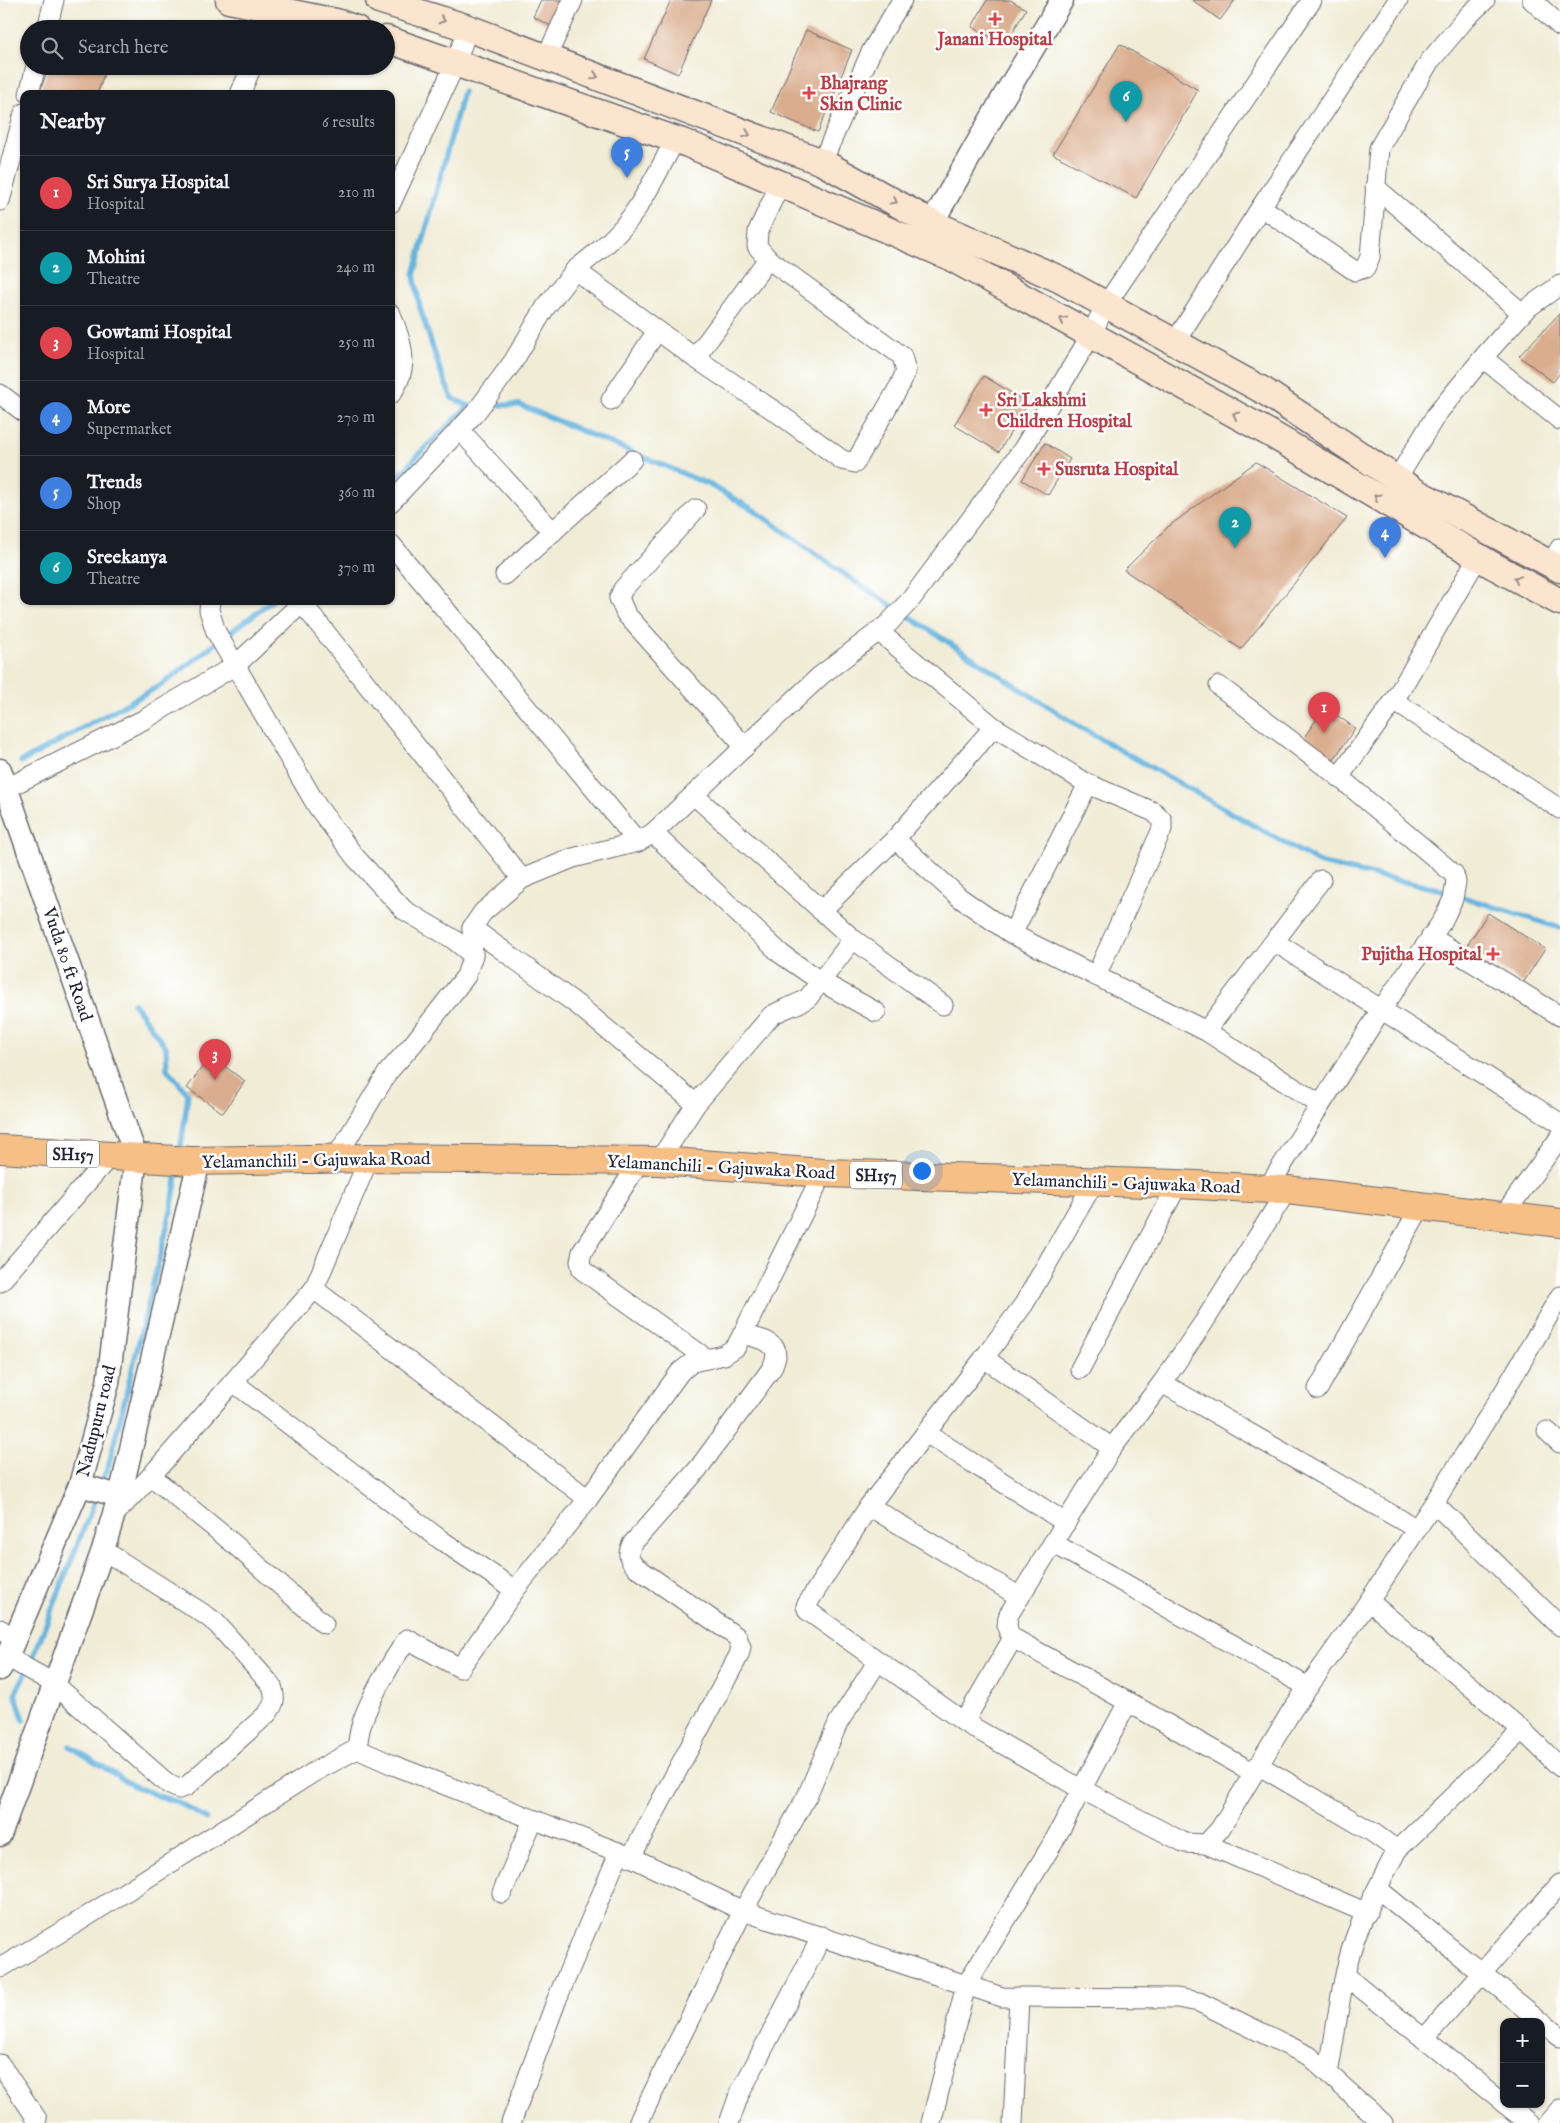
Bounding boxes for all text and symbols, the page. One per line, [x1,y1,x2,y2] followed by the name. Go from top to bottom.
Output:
[988,12,1002,26] marker: Janani Hospital
[438,14,446,24] one-way arrow
[20,20,395,75] search box
[936,29,1054,52] place label: Janani Hospital
[38,34,66,62] icon: search
[78,36,169,60] text: Search here
[590,70,599,80] one-way arrow
[820,73,902,117] place label: Bhajrang Skin Clinic
[1110,81,1142,122] pin: 6
[802,86,816,100] marker: Bhajrang Skin Clinic
[40,109,105,136] text: Nearby
[322,113,375,133] text: 6 results
[742,128,751,138] one-way arrow
[611,137,643,178] pin: 5
[87,171,229,195] text: Sri Surya Hospital
[53,183,59,203] text: 1
[338,183,375,203] text: 210 m
[889,194,898,204] one-way arrow
[87,195,144,215] text: Hospital
[87,246,145,270] text: Mohini
[52,258,60,278] text: 2
[336,258,375,278] text: 240 m
[87,270,140,290] text: Theatre
[1060,316,1069,326] one-way arrow
[87,321,231,345] text: Gowtami Hospital
[53,333,59,353] text: 3
[338,333,375,353] text: 250 m
[87,345,144,365] text: Hospital
[997,390,1133,434] place label: Sri Lakshmi Children Hospital
[87,396,131,420] text: More
[979,403,993,417] marker: Sri Lakshmi Children Hospital
[52,408,60,428] text: 4
[336,408,375,428] text: 270 m
[1233,411,1242,421] one-way arrow
[87,420,172,440] text: Supermarket
[1055,459,1179,482] place label: Susruta Hospital
[1037,462,1051,476] marker: Susruta Hospital
[87,471,142,495] text: Trends
[53,483,59,503] text: 5
[339,483,375,503] text: 360 m
[1373,494,1382,504] one-way arrow
[87,495,121,515] text: Shop
[1219,507,1251,548] pin: 2
[1369,517,1401,558] pin: 4
[87,546,167,570] text: Sreekanya
[53,558,59,578] text: 6
[338,558,375,578] text: 370 m
[87,570,140,590] text: Theatre
[1514,575,1523,585] one-way arrow
[1308,692,1340,733] pin: 1
[36,903,97,1025] street label: Vuda 80 ft Road
[1361,944,1483,967] place label: Pujitha Hospital
[1486,947,1500,961] marker: Pujitha Hospital
[199,1039,231,1080] pin: 3
[47,1140,99,1168] road number: SH157
[201,1148,431,1175] street label: Yelamanchili - Gajuwaka Road
[606,1151,836,1186] street label: Yelamanchili - Gajuwaka Road
[909,1158,935,1184] your location
[850,1162,902,1188] road number: SH157
[1011,1169,1241,1200] street label: Yelamanchili - Gajuwaka Road
[72,1363,123,1480] street label: Nadupuru road
[1500,2018,1545,2108] map controls
[1500,2018,1545,2063] button: +
[1500,2063,1545,2108] button: −

